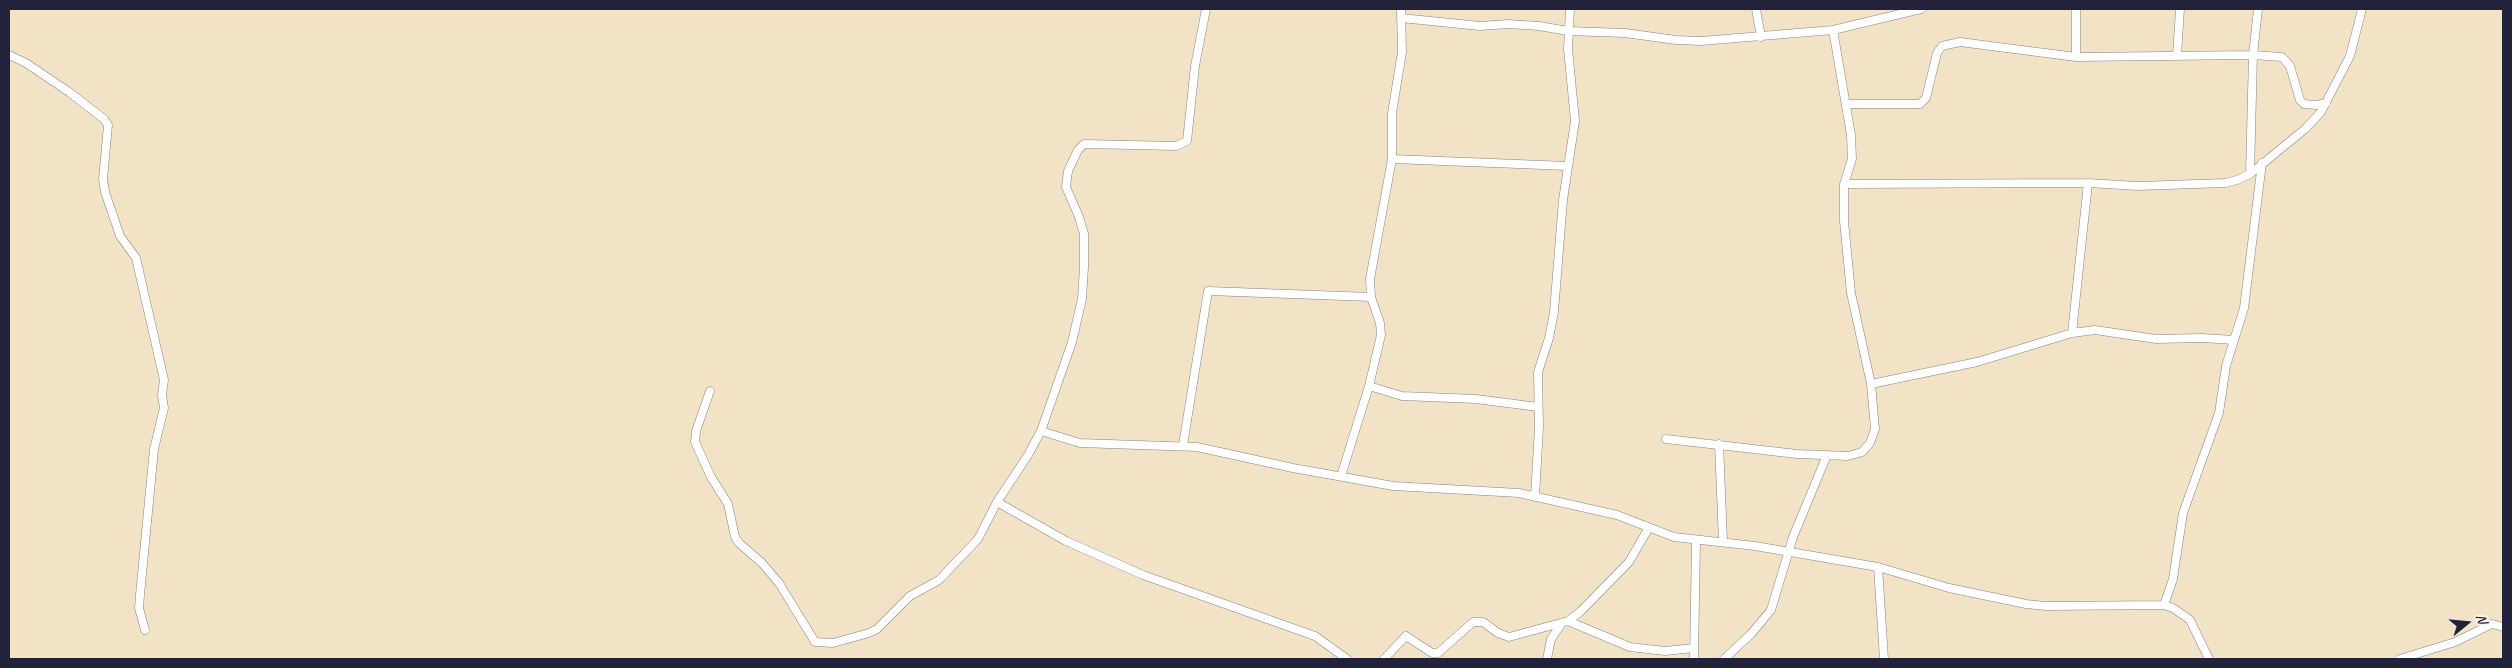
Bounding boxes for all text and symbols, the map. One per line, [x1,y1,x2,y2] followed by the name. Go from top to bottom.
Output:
[2442,598,2492,648] north arrow
[2472,612,2491,625] text: N

